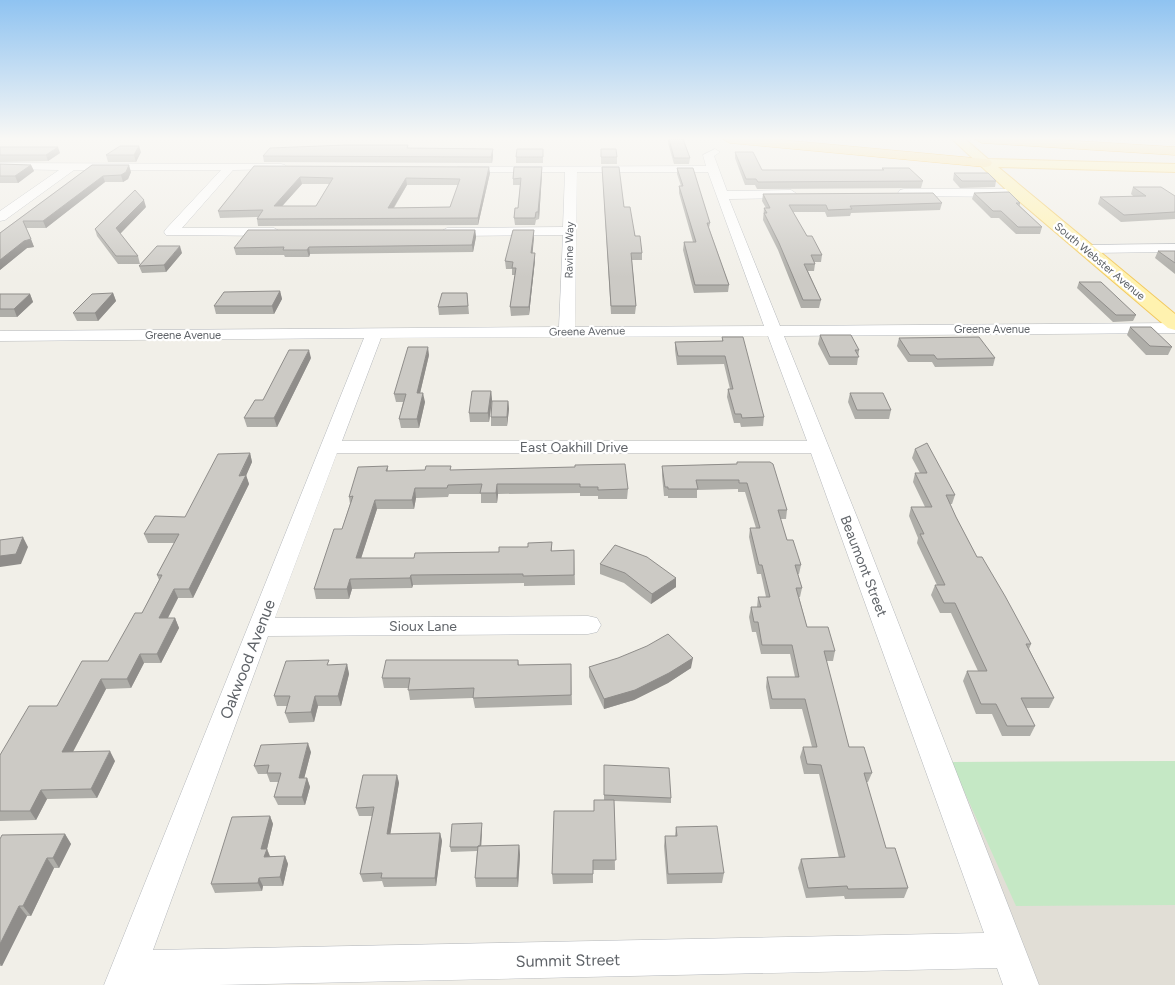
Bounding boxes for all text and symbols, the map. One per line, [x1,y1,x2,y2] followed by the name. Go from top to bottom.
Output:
[1052,220,1147,303] street label: South Webster Avenue
[563,221,576,279] street label: Ravine Way
[954,323,1030,336] street label: Greene Avenue
[549,324,625,339] street label: Greene Avenue
[145,329,221,342] street label: Greene Avenue
[520,439,629,456] street label: East Oakhill Drive
[836,513,891,619] street label: Beaumont Street
[216,596,279,722] street label: Oakwood Avenue
[389,618,457,635] street label: Sioux Lane
[516,950,620,971] street label: Summit Street

